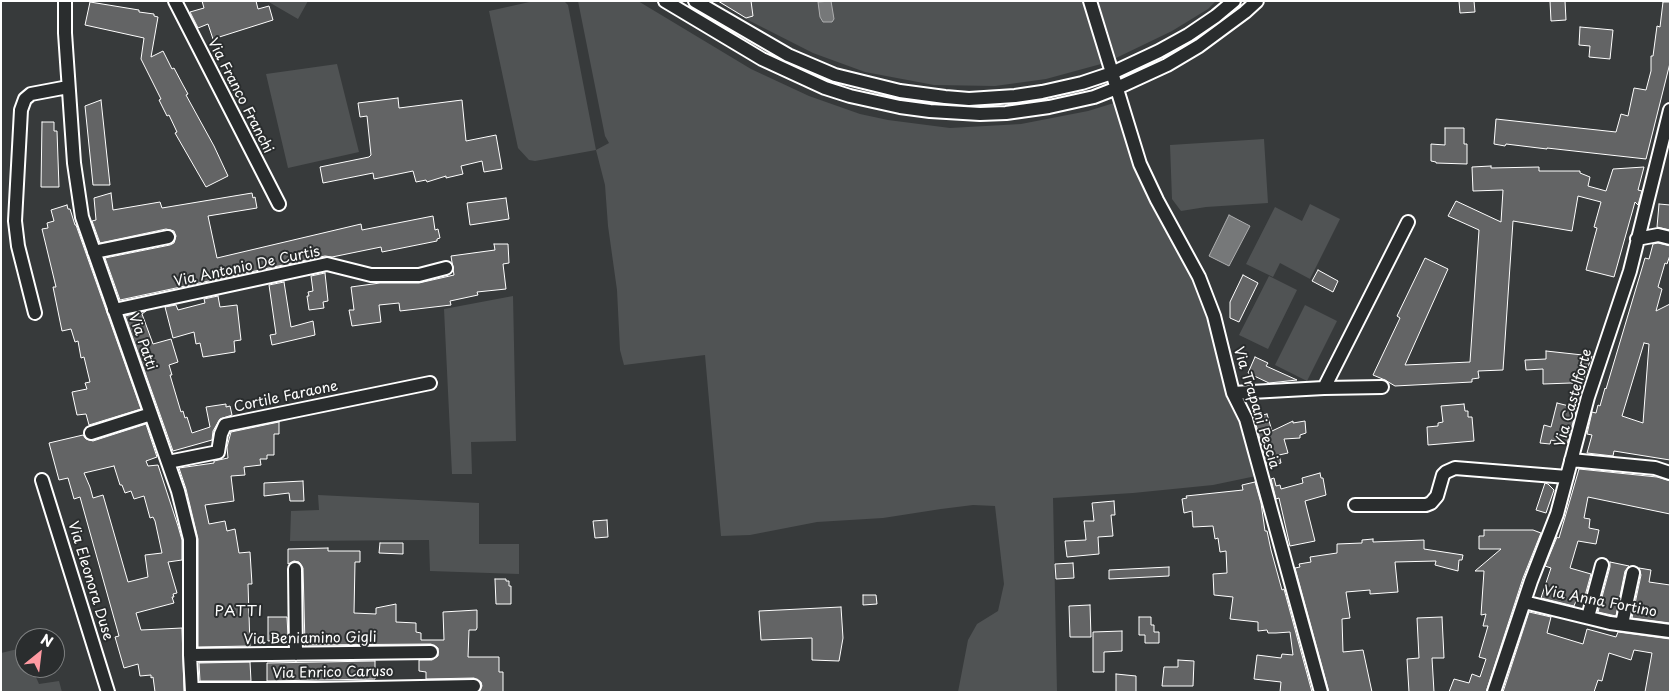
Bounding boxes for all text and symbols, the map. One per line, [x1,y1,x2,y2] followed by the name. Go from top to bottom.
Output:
[204,36,276,156] street label: Via Franco Franchi
[172,243,322,291] street label: Via Antonio De Curtis
[125,312,159,372] street label: Via Patti
[1229,345,1283,471] street label: Via Trapani Pescia
[1552,347,1596,449] street label: Via Castelforte
[232,378,340,416] street label: Cortile Faraone
[64,519,116,643] street label: Via Eleonora Duse
[1542,583,1658,621] street label: Via Anna Fortino
[214,603,264,621] district label: PATTI
[15,628,65,678] north arrow
[37,628,57,652] text: N
[243,629,377,649] street label: Via Beniamino Gigli
[272,664,394,682] street label: Via Enrico Caruso

